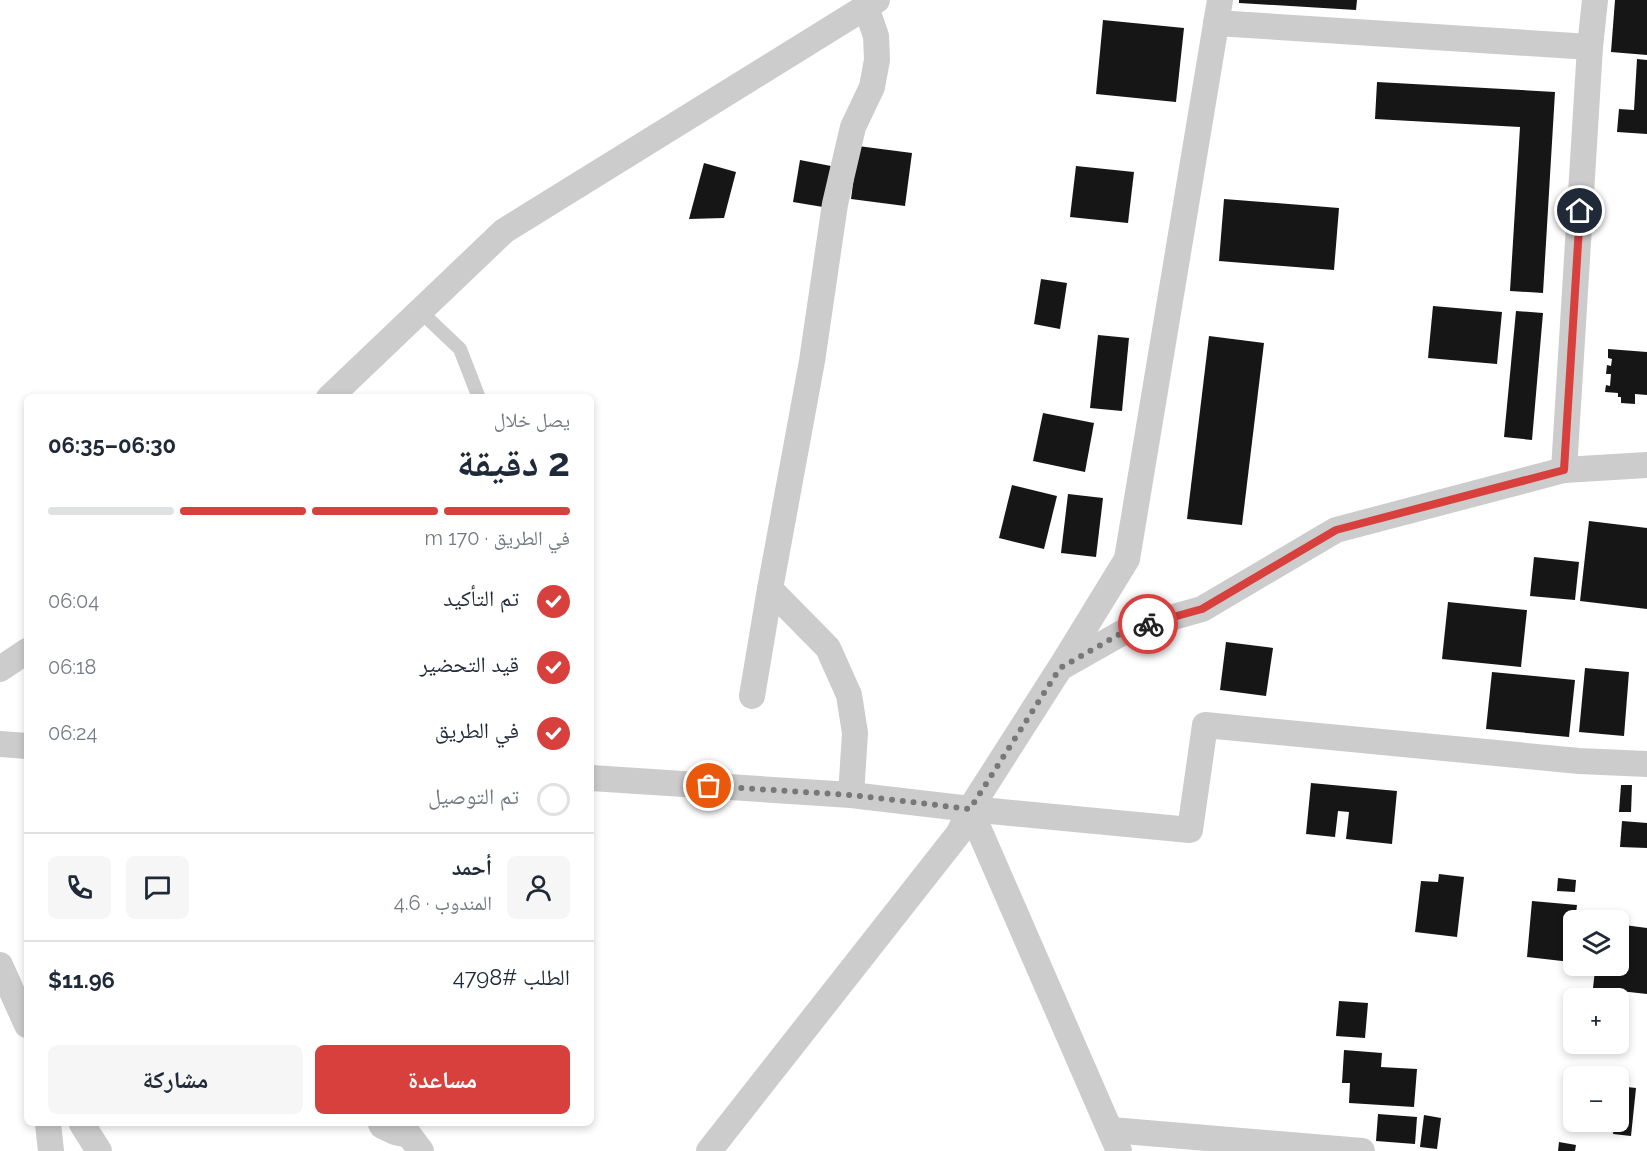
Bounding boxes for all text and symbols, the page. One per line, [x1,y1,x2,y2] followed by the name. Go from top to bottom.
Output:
[1554,185,1605,236] pin
[1563,194,1596,227] icon: home
[494,408,570,432] text: يصل خلال
[48,432,176,458] text: 06:30–06:35
[457,439,570,485] text: 2 دقيقة
[425,526,570,550] text: في الطريق · 170 m
[443,585,519,611] text: تم التأكيد
[537,585,570,618] icon: check
[48,589,99,613] text: 06:04
[1118,594,1178,654] courier
[1132,608,1165,641] icon: bike
[419,651,519,677] text: قيد التحضير
[537,651,570,684] icon: check
[48,655,96,679] text: 06:18
[435,717,519,743] text: في الطريق
[537,717,570,750] icon: check
[48,721,97,745] text: 06:24
[683,760,734,811] pin
[692,769,725,802] icon: bag
[428,783,519,809] text: تم التوصيل
[452,854,492,880] text: أحمد
[48,856,111,919] button: phone
[126,856,189,919] button: chat
[507,856,570,919] button: person
[394,891,492,915] text: المندوب · 4.6
[1563,910,1629,1132] map controls
[1563,910,1629,976] button: layers
[453,964,570,990] text: الطلب #4798
[48,967,115,993] text: $11.96
[1563,988,1629,1054] button: +
[48,1045,303,1114] button: مشاركة
[315,1045,570,1114] button: مساعدة
[1563,1066,1629,1132] button: −

